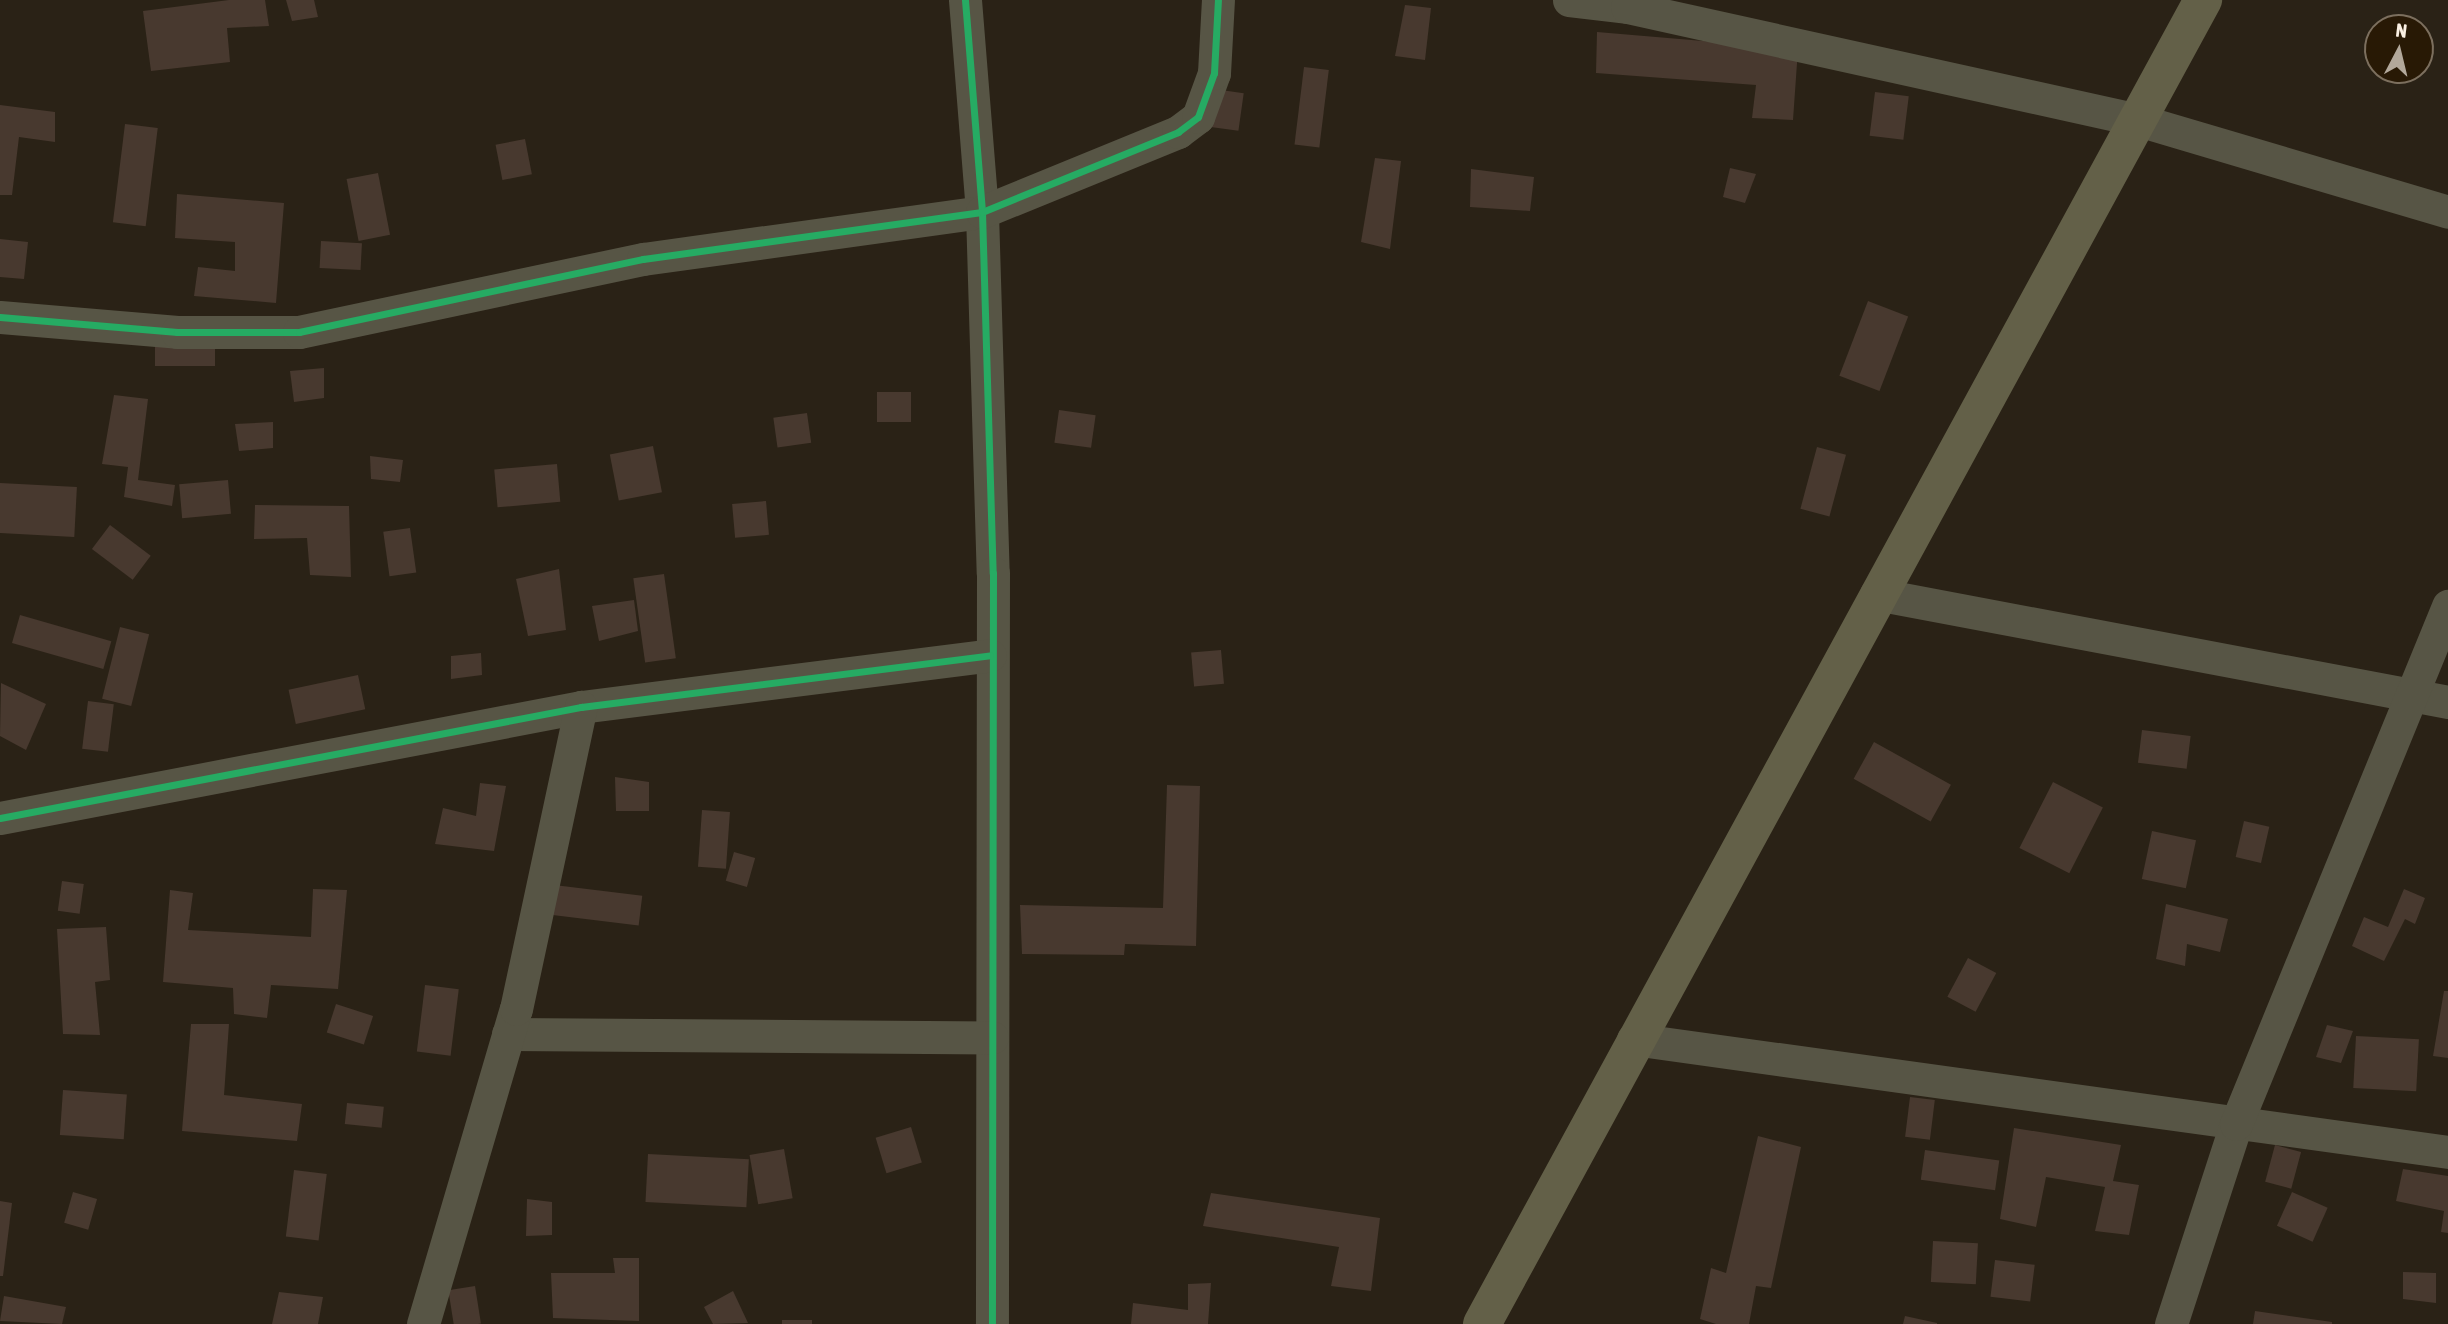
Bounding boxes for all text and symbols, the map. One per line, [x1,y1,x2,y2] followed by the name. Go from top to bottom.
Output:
[2364,14,2434,84] north arrow
[2394,19,2408,42] text: N

